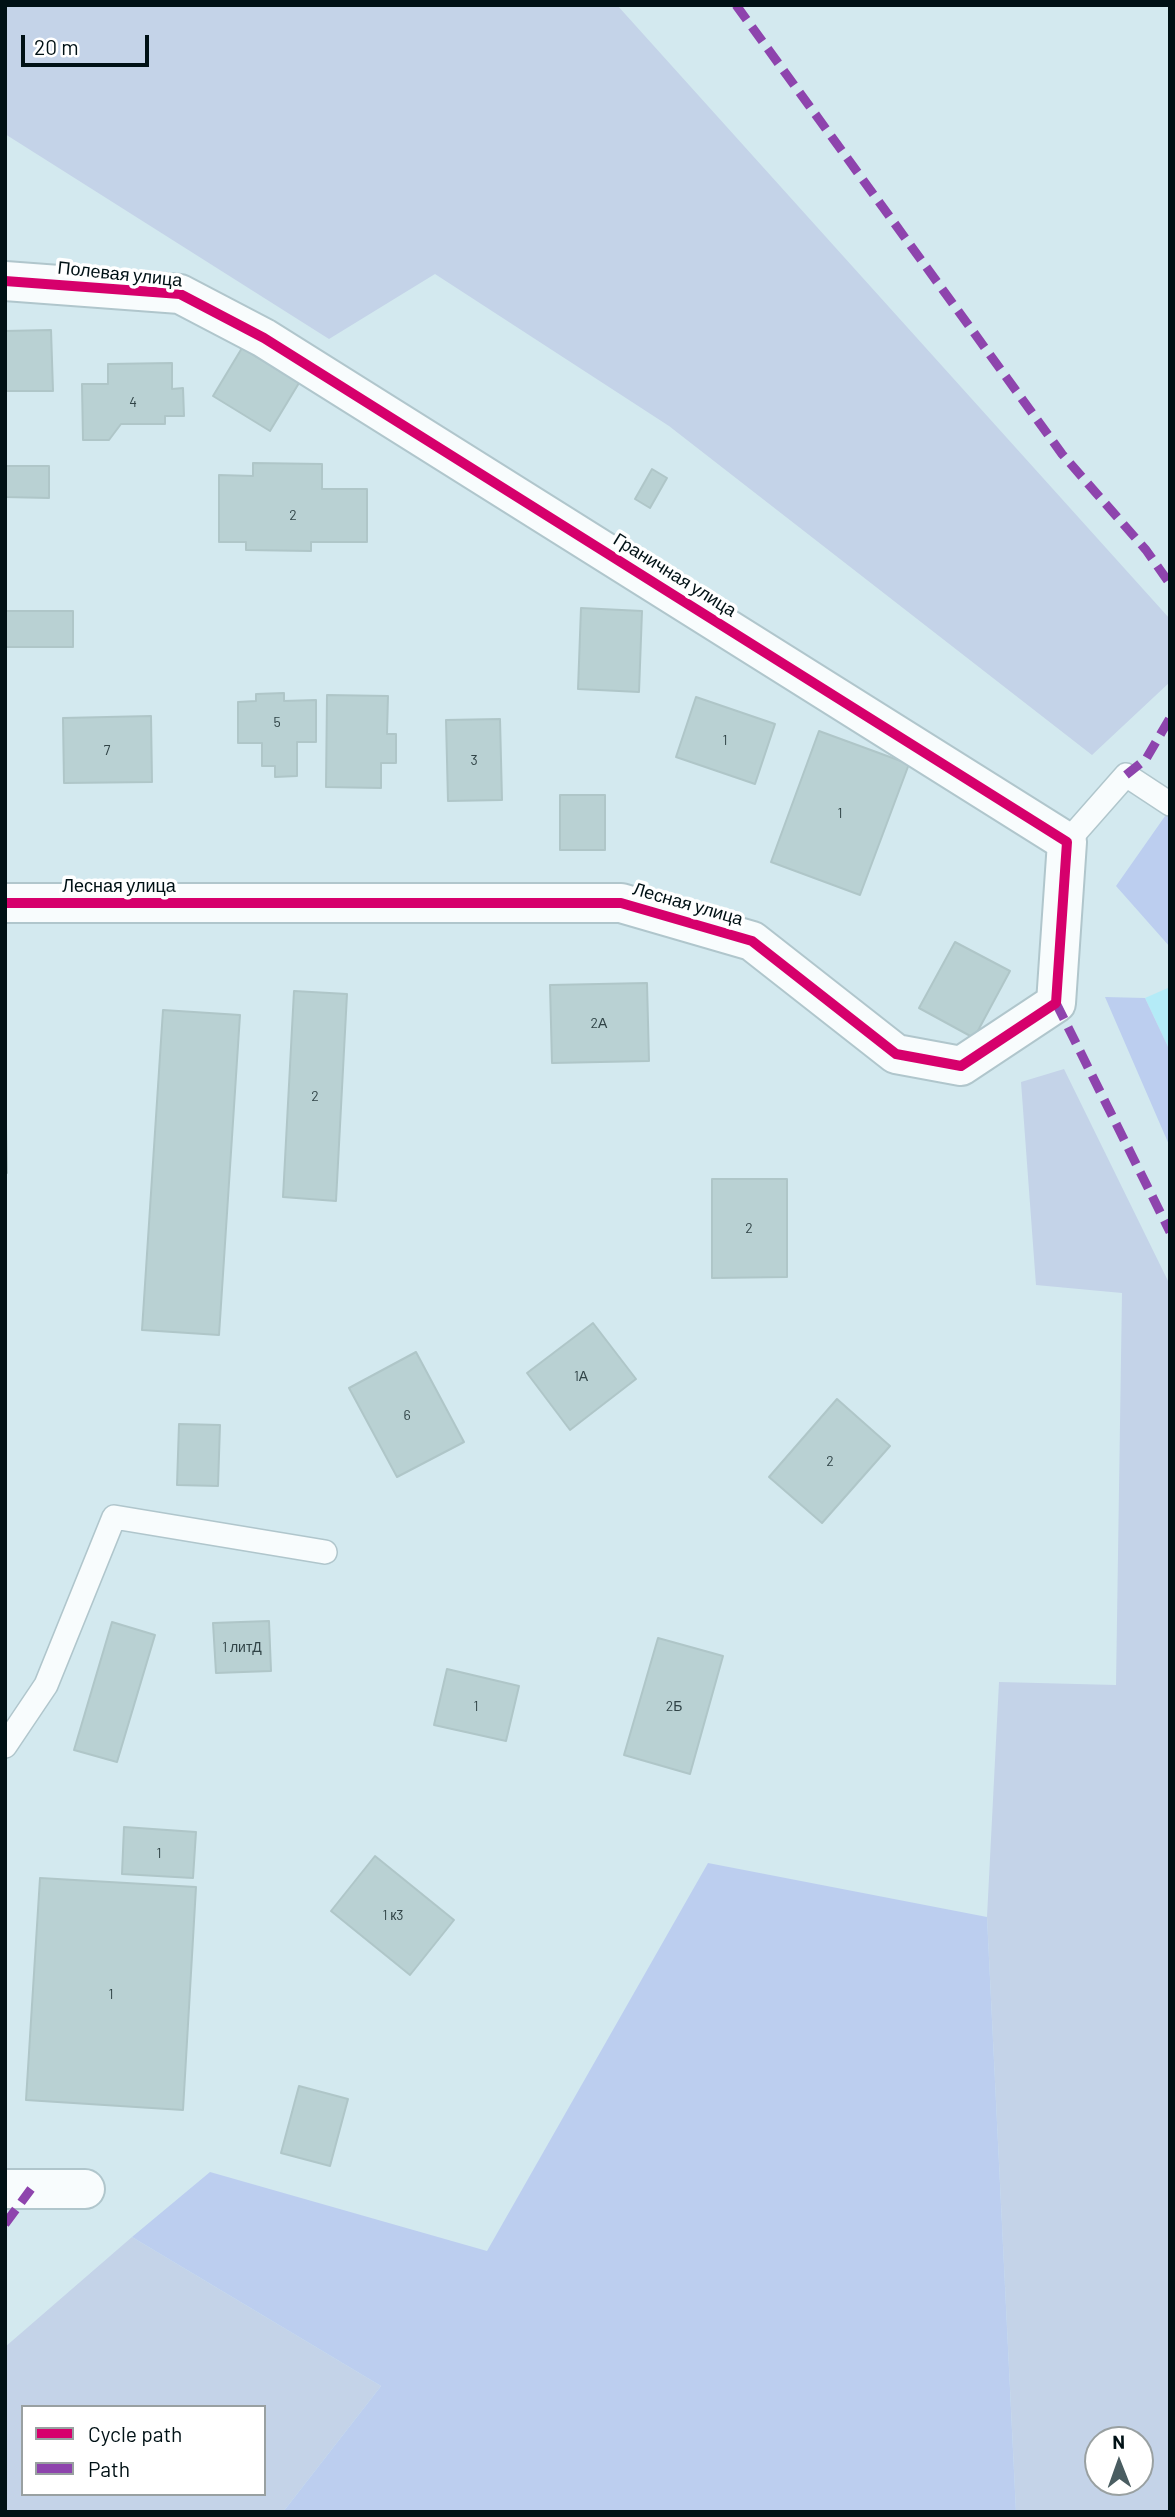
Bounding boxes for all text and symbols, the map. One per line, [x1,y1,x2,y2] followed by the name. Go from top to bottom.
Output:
[24,21,152,65] scale bar
[34,34,79,59] text: 20 m
[57,257,183,291] street label: Полевая улица
[129,394,137,410] house number: 4
[289,507,297,523] house number: 2
[610,529,740,621] street label: Граничная улица
[273,714,281,730] house number: 5
[723,732,727,748] house number: 1
[104,742,110,758] house number: 7
[470,752,478,768] house number: 3
[838,805,842,821] house number: 1
[62,875,176,897] street label: Лесная улица
[630,878,746,930] street label: Лесная улица
[591,1015,607,1031] house number: 2А
[311,1088,319,1104] house number: 2
[745,1220,753,1236] house number: 2
[574,1368,588,1384] house number: 1А
[403,1407,411,1423] house number: 6
[826,1453,834,1469] house number: 2
[222,1639,262,1655] house number: 1 литД
[474,1698,478,1714] house number: 1
[666,1698,682,1714] house number: 2Б
[157,1845,161,1861] house number: 1
[382,1907,404,1923] house number: 1 к3
[109,1986,113,2002] house number: 1
[21,2405,266,2496] legend
[88,2421,182,2446] text: Cycle path
[1084,2426,1154,2496] north arrow
[1112,2430,1125,2453] text: N
[88,2456,130,2481] text: Path

